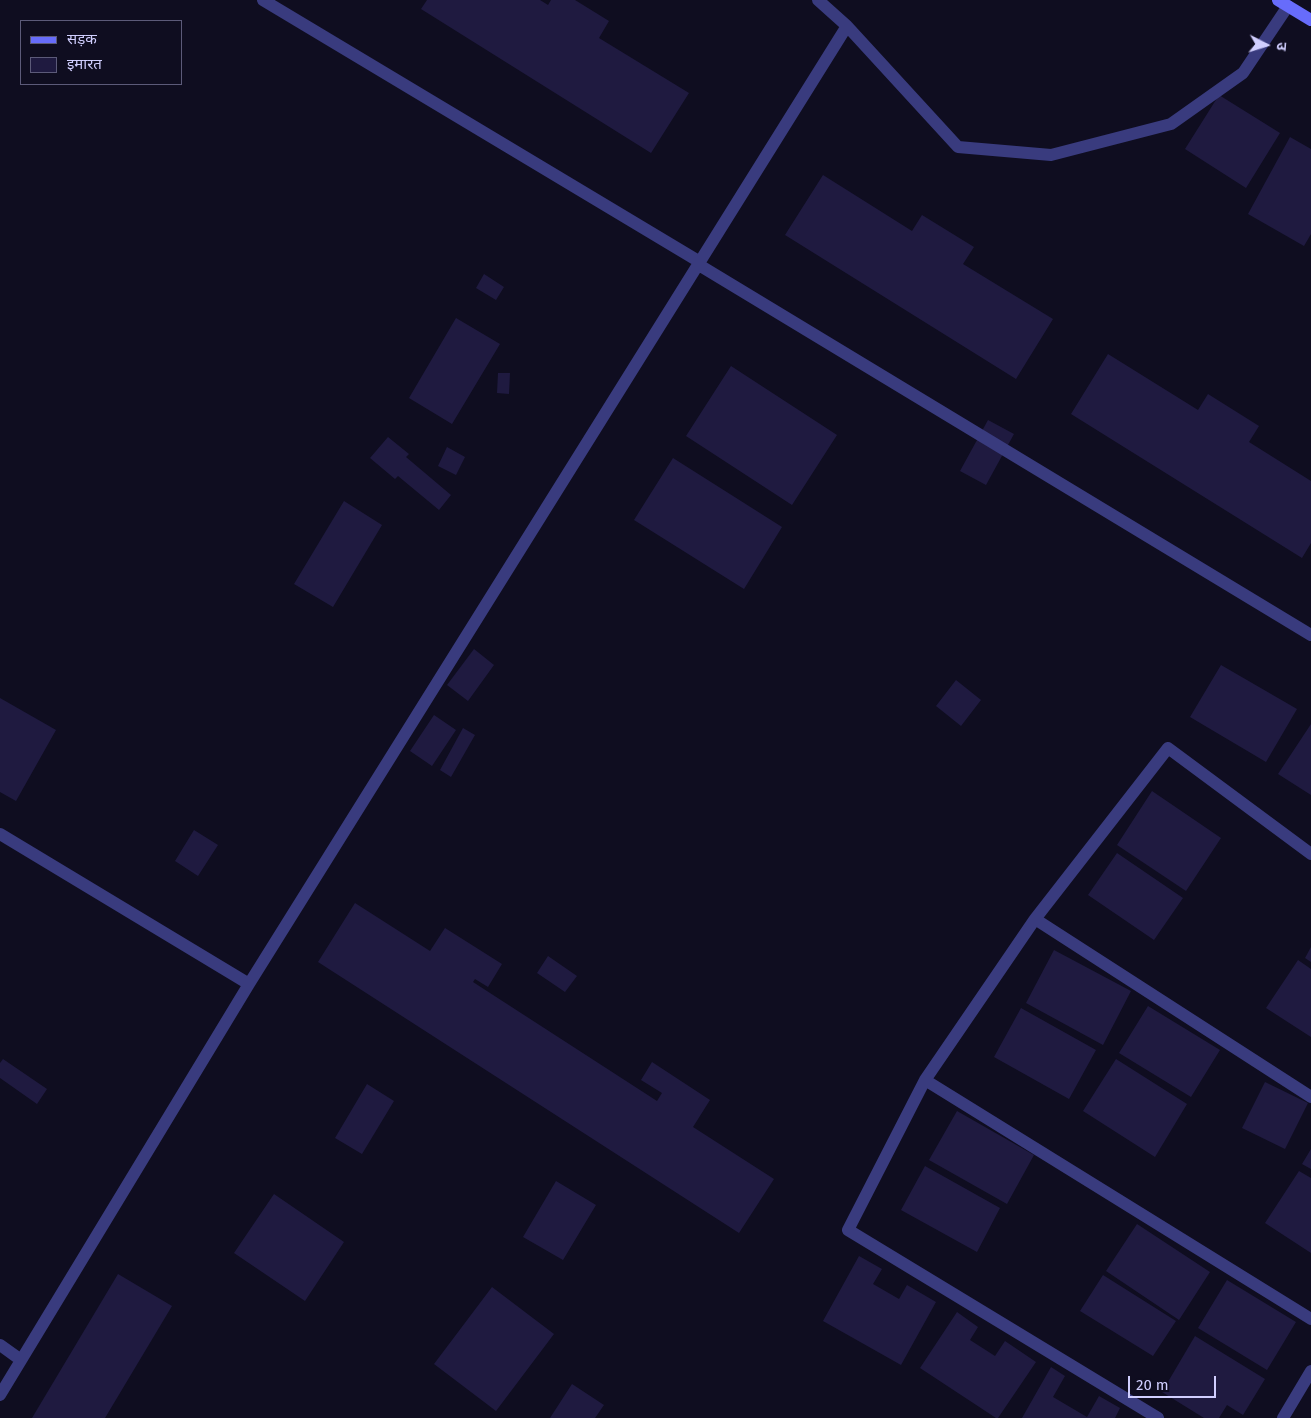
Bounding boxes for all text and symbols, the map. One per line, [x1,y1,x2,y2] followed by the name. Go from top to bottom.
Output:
[20,20,182,85] legend
[1241,20,1291,70] north arrow
[67,30,97,48] text: सड़क
[1273,42,1290,51] text: उ
[67,55,102,73] text: इमारत
[1131,1366,1218,1398] scale bar
[1136,1376,1169,1394] text: 20 m

